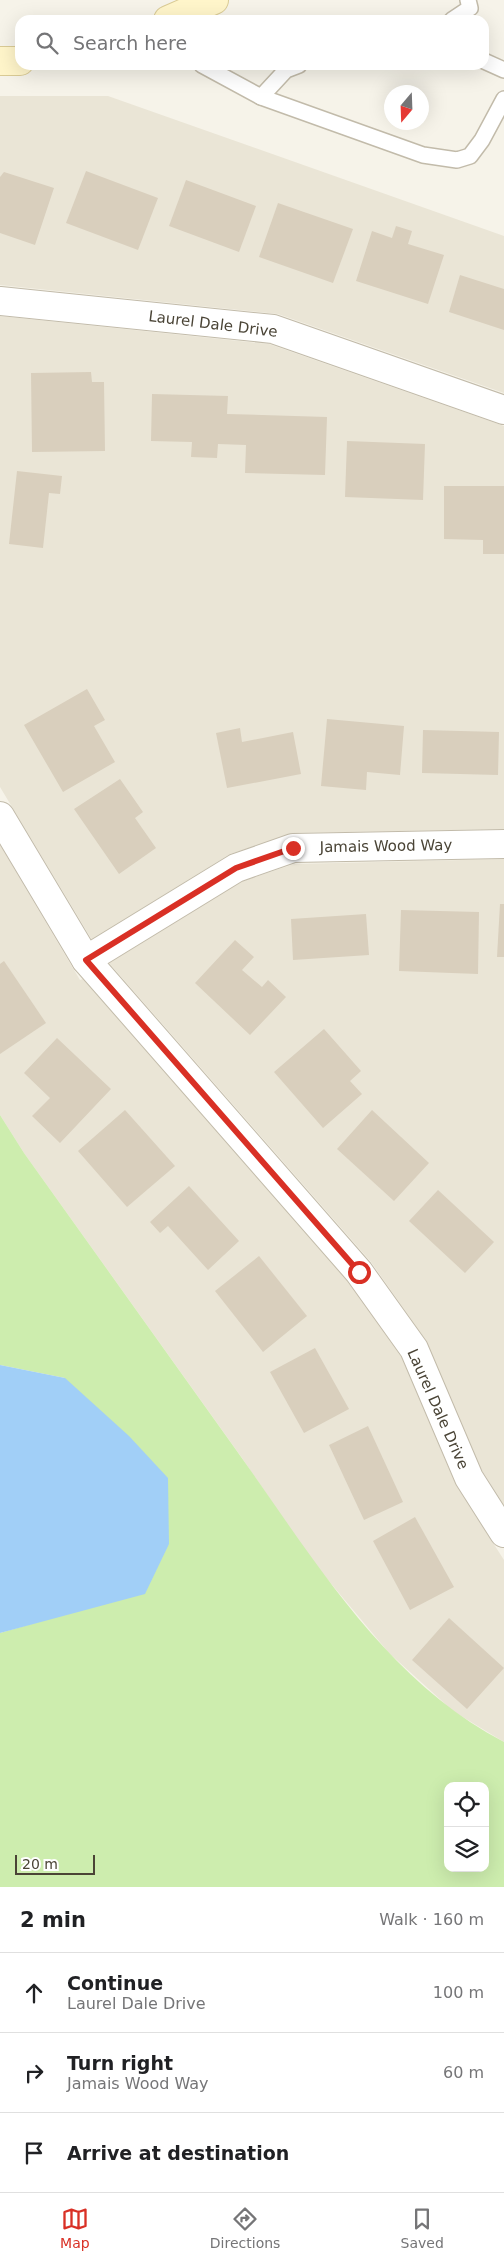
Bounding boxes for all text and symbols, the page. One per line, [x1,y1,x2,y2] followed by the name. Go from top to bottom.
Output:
[15,15,489,70] search box
[33,29,61,57] icon: search
[73,32,187,54] text: Search here
[384,85,429,130] north arrow
[147,307,279,341] street label: Laurel Dale Drive
[318,836,453,856] street label: Jamais Wood Way
[282,837,305,860] route end
[348,1261,371,1284] route start
[403,1346,473,1472] street label: Laurel Dale Drive
[444,1782,489,1872] map controls
[444,1782,489,1827] button: locate
[444,1827,489,1872] button: layers
[15,1852,95,1875] scale bar
[22,1856,58,1872] text: 20 m
[20,1908,86,1932] text: 2 min
[379,1910,484,1929] text: Walk · 160 m
[67,1972,163,1994] text: Continue
[20,1979,48,2007] icon: ahead
[433,1983,484,2002] text: 100 m
[67,1994,206,2013] text: Laurel Dale Drive
[67,2052,173,2074] text: Turn right
[20,2059,48,2087] icon: right
[443,2063,484,2082] text: 60 m
[67,2074,209,2093] text: Jamais Wood Way
[20,2139,48,2167] icon: arrive
[67,2142,289,2164] text: Arrive at destination
[60,2205,90,2251] tab: Map
[210,2205,280,2251] tab: Directions
[401,2205,444,2251] tab: Saved

